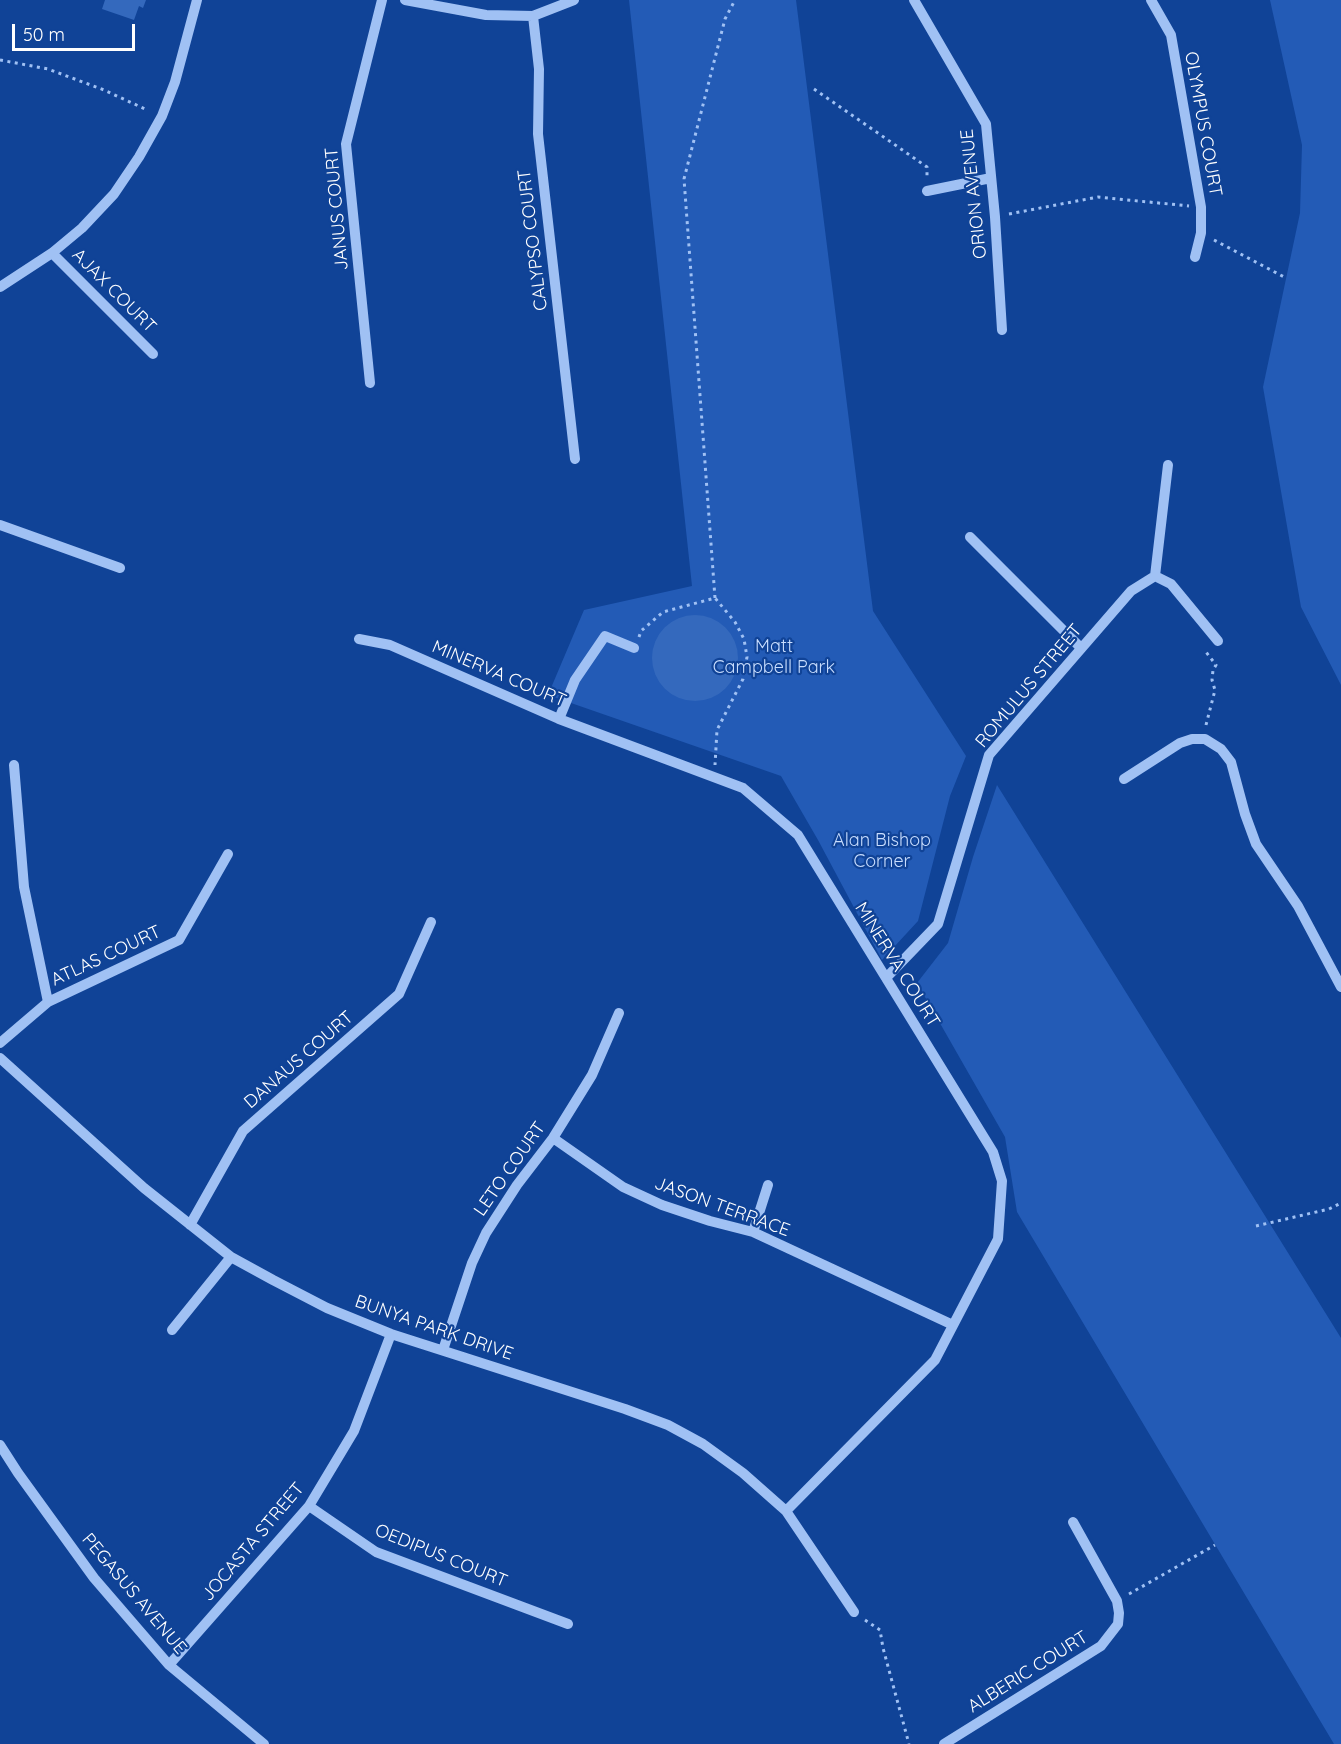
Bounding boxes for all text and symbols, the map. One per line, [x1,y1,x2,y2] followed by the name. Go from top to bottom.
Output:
[15,12,138,50] scale bar
[23,23,65,46] text: 50 m
[1180,50,1226,198] street label: OLYMPUS COURT
[956,128,992,260] street label: ORION AVENUE
[321,147,353,271] street label: JANUS COURT
[514,168,552,312] street label: CALYPSO COURT
[67,244,161,338] street label: AJAX COURT
[971,620,1087,752] street label: ROMULUS STREET
[429,636,569,712] street label: MINERVA COURT
[713,636,835,678] park label: Matt Campbell Park
[833,830,931,872] park label: Alan Bishop Corner
[850,898,944,1032] street label: MINERVA COURT
[48,921,164,991] street label: ATLAS COURT
[240,1007,358,1113] street label: DANAUS COURT
[470,1118,550,1220] street label: LETO COURT
[651,1173,793,1241] street label: JASON TERRACE
[352,1291,516,1365] street label: BUNYA PARK DRIVE
[197,1478,309,1606] street label: JOCASTA STREET
[372,1520,510,1592] street label: OEDIPUS COURT
[77,1529,191,1659] street label: PEGASUS AVENUE
[964,1626,1092,1718] street label: ALBERIC COURT

